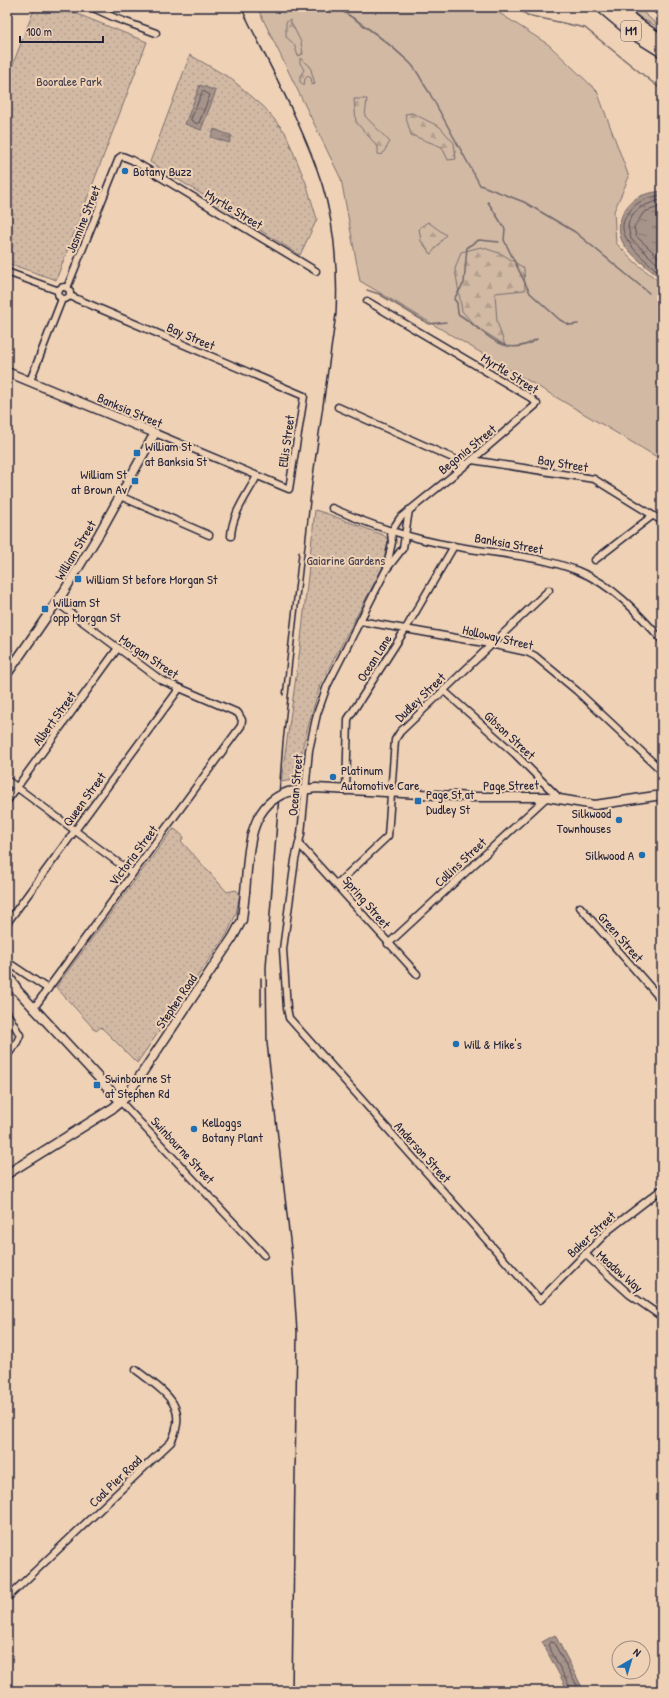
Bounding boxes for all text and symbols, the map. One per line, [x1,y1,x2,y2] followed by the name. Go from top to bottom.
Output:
[20,18,103,44] scale bar
[621,21,641,41] road number: M1
[26,23,52,40] text: 100 m
[36,72,102,90] park label: Booralee Park
[133,162,192,180] place label: Botany Buzz
[120,166,130,176] marker: Botany Buzz
[61,182,105,255] street label: Jasmine Street
[202,185,267,234] street label: Myrtle Street
[164,318,218,354] street label: Bay Street
[478,348,543,398] street label: Myrtle Street
[95,388,166,432] street label: Banksia Street
[273,413,299,468] street label: Ellis Street
[434,420,500,478] street label: Begonia Street
[145,437,207,470] place label: William St at Banksia St
[132,448,142,458] marker: William St at Banksia St
[537,450,590,476] street label: Bay Street
[71,465,128,498] place label: William St at Brown Av
[130,476,140,486] marker: William St at Brown Av
[50,516,100,583] street label: William Street
[473,528,545,558] street label: Banksia Street
[307,551,385,569] park label: Gaiarine Gardens
[86,570,218,588] place label: William St before Morgan St
[73,574,83,584] marker: William St before Morgan St
[53,593,121,626] place label: William St opp Morgan St
[40,604,50,614] marker: William St opp Morgan St
[461,620,536,654] street label: Holloway Street
[116,630,183,683] street label: Morgan Street
[352,631,396,685] street label: Ocean Lane
[391,668,450,726] street label: Dudley Street
[28,687,80,749] street label: Albert Street
[480,707,540,764] street label: Gibson Street
[283,753,307,817] street label: Ocean Street
[341,761,419,794] place label: Platinum Automotive Care
[58,768,110,830] street label: Queen Street
[328,772,338,782] marker: Platinum Automotive Care
[483,776,539,794] street label: Page Street
[426,785,475,818] place label: Page St at Dudley St
[413,796,423,806] marker: Page St at Dudley St
[557,804,611,837] place label: Silkwood Townhouses
[614,815,624,825] marker: Silkwood Townhouses
[104,821,162,889] street label: Victoria Street
[430,833,490,891] street label: Collins Street
[585,846,635,864] place label: Silkwood A
[637,850,647,860] marker: Silkwood A
[339,872,395,933] street label: Spring Street
[594,908,648,966] street label: Green Street
[151,970,201,1032] street label: Stephen Road
[464,1035,522,1053] place label: Will & Mike's
[451,1039,461,1049] marker: Will & Mike's
[105,1069,172,1102] place label: Swinbourne St at Stephen Rd
[92,1080,102,1090] marker: Swinbourne St at Stephen Rd
[147,1112,219,1188] street label: Swinbourne Street
[202,1113,263,1146] place label: Kelloggs Botany Plant
[391,1117,456,1187] street label: Anderson Street
[189,1124,199,1134] marker: Kelloggs Botany Plant
[563,1206,620,1261] street label: Baker Street
[593,1246,647,1296] street label: Meadow Way
[84,1451,146,1511] street label: Coal Pier Road
[611,1640,651,1680] north arrow
[631,1645,644,1660] text: N

